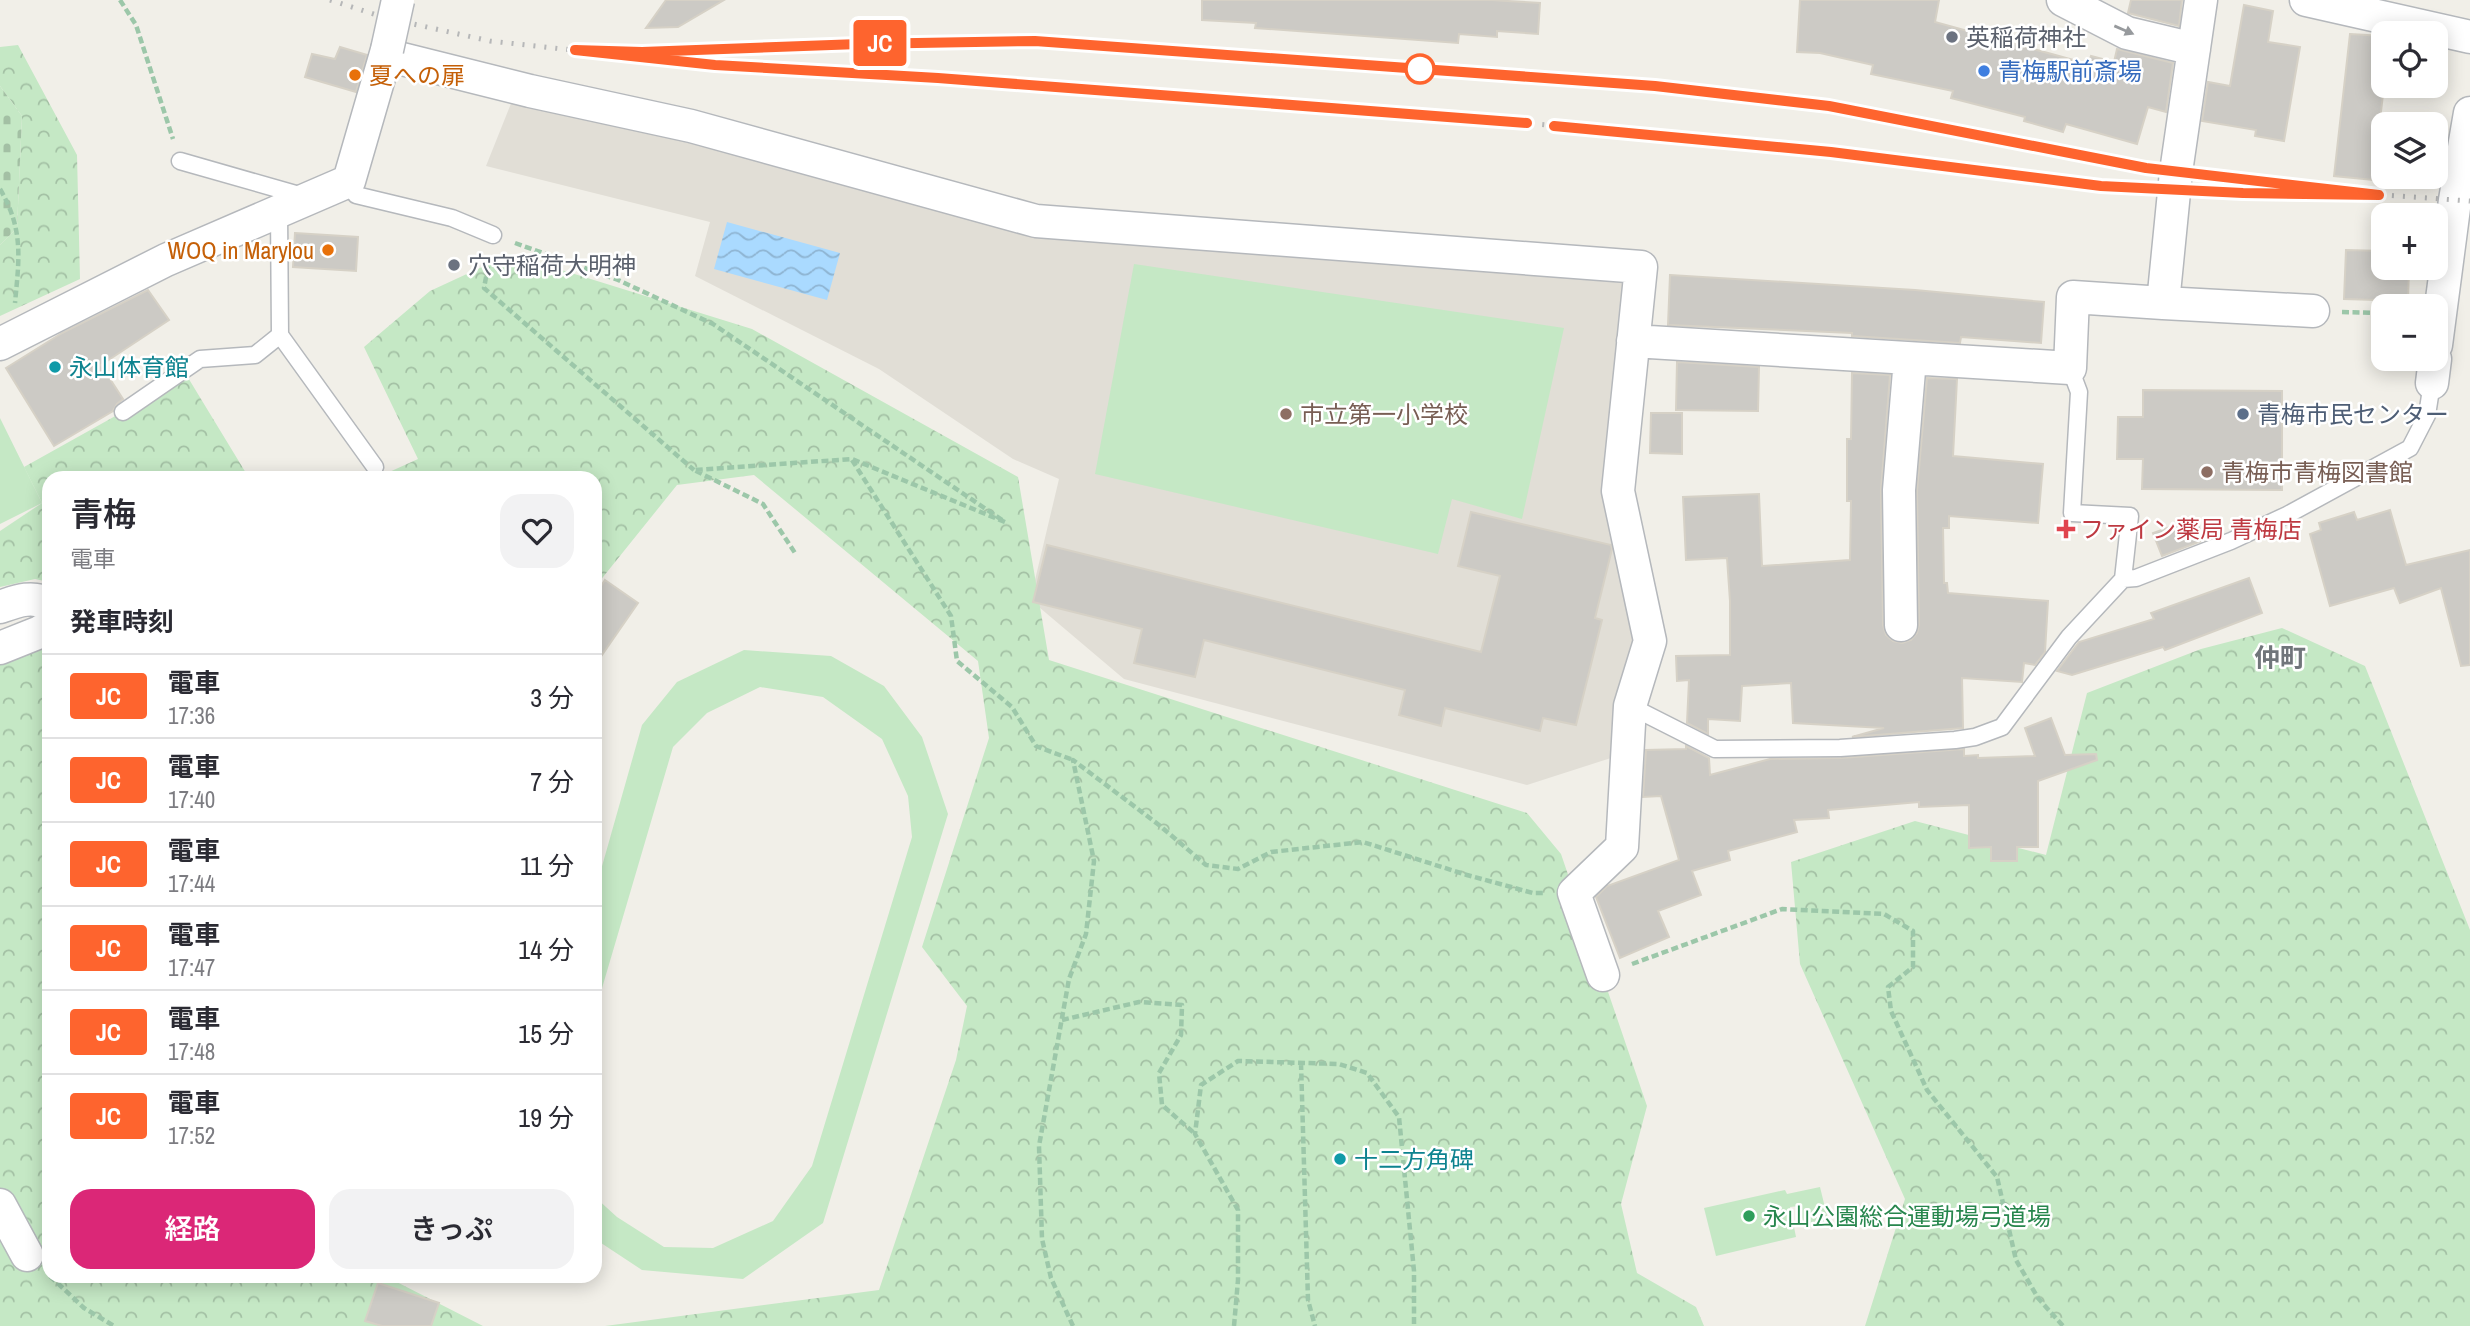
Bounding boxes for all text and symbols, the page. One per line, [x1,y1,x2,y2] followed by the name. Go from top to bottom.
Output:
[848,20,912,66] line badge: JC
[1966,21,2086,53] place label: 英稲荷神社
[2371,21,2448,371] map controls
[2371,21,2448,98] button: locate
[2114,25,2135,36] one-way arrow
[867,27,893,59] text: JC
[1944,29,1960,45] marker: 英稲荷神社
[1405,54,1435,84] unlabelled marker
[1998,55,2142,87] place label: 青梅駅前斎場
[369,59,465,91] place label: 夏への扉
[1976,63,1992,79] marker: 青梅駅前斎場
[347,67,363,83] marker: 夏への扉
[2371,112,2448,189] button: layers
[2371,203,2448,280] button: +
[167,234,314,266] place label: WOQ in Marylou
[320,242,336,258] marker: WOQ in Marylou
[468,249,636,281] place label: 穴守稲荷大明神
[446,257,462,273] marker: 穴守稲荷大明神
[2371,294,2448,371] button: −
[69,351,189,383] place label: 永山体育館
[47,359,63,375] marker: 永山体育館
[1300,398,1468,430] place label: 市立第一小学校
[2257,398,2449,430] place label: 青梅市民センター
[1278,406,1294,422] marker: 市立第一小学校
[2235,406,2251,422] marker: 青梅市民センター
[2221,456,2413,488] place label: 青梅市青梅図書館
[2199,464,2215,480] marker: 青梅市青梅図書館
[70,492,136,536] text: 青梅
[500,494,574,568] button: heart
[2080,513,2301,545] place label: ファイン薬局 青梅店
[2058,521,2074,537] marker: ファイン薬局 青梅店
[70,543,116,574] text: 電車
[70,604,174,639] text: 発車時刻
[2254,640,2306,675] district label: 仲町
[168,665,220,700] text: 電車
[96,680,121,712] text: JC
[530,680,574,715] text: 3 分
[168,700,215,731] text: 17:36
[168,749,220,784] text: 電車
[96,764,121,796] text: JC
[530,764,574,799] text: 7 分
[168,784,215,815] text: 17:40
[168,833,220,868] text: 電車
[96,848,121,880] text: JC
[520,848,574,883] text: 11 分
[168,868,215,899] text: 17:44
[168,917,220,952] text: 電車
[96,932,121,964] text: JC
[518,932,574,967] text: 14 分
[168,952,215,983] text: 17:47
[168,1001,220,1036] text: 電車
[96,1016,121,1048] text: JC
[518,1016,574,1051] text: 15 分
[168,1036,215,1067] text: 17:48
[168,1085,220,1120] text: 電車
[96,1100,121,1132] text: JC
[518,1100,574,1135] text: 19 分
[168,1120,215,1151] text: 17:52
[1354,1143,1474,1175] place label: 十二方角碑
[1332,1151,1348,1167] marker: 十二方角碑
[70,1189,315,1269] button: 経路
[329,1189,574,1269] button: きっぷ
[1763,1200,2051,1232] place label: 永山公園総合運動場弓道場
[1741,1208,1757,1224] marker: 永山公園総合運動場弓道場

